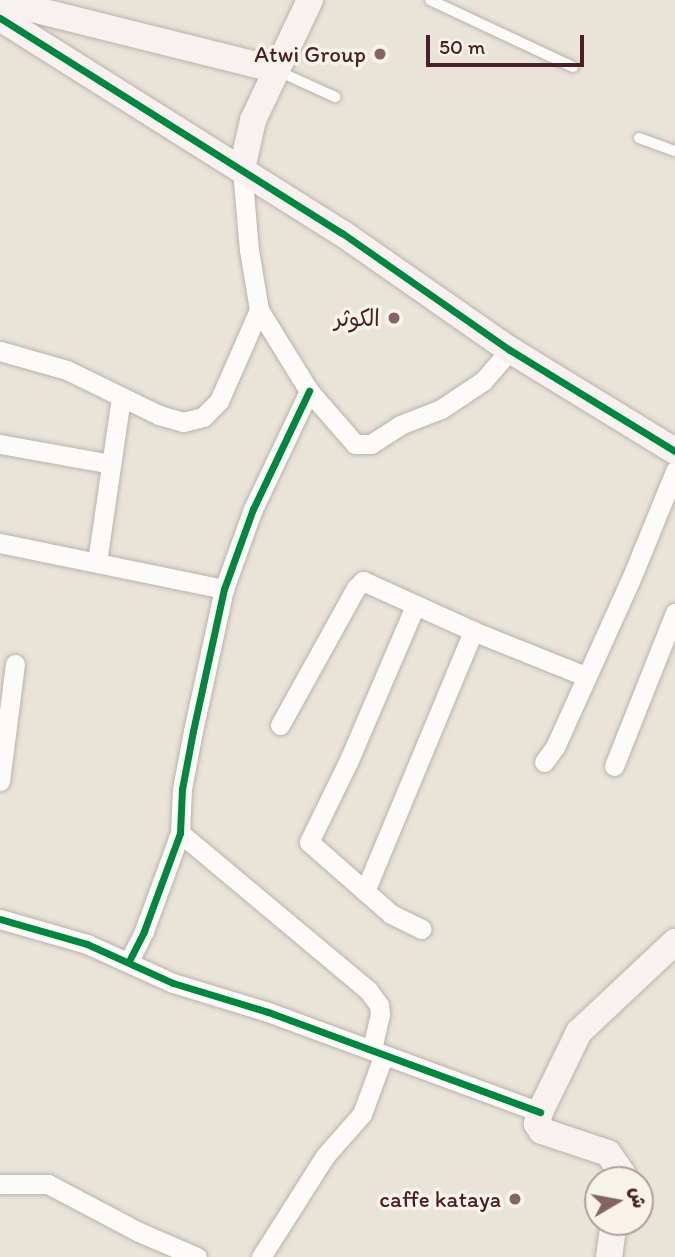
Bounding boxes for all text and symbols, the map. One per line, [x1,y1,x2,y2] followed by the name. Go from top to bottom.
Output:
[430,21,588,65] scale bar
[439,34,485,59] text: 50 m
[255,40,366,68] place label: Atwi Group
[372,46,388,62] marker: Atwi Group
[334,304,380,332] place label: الكوثر
[386,310,402,326] marker: الكوثر
[584,1166,654,1236] north arrow
[379,1185,501,1213] place label: caffe kataya
[625,1185,651,1210] text: ش
[507,1191,523,1207] marker: caffe kataya

